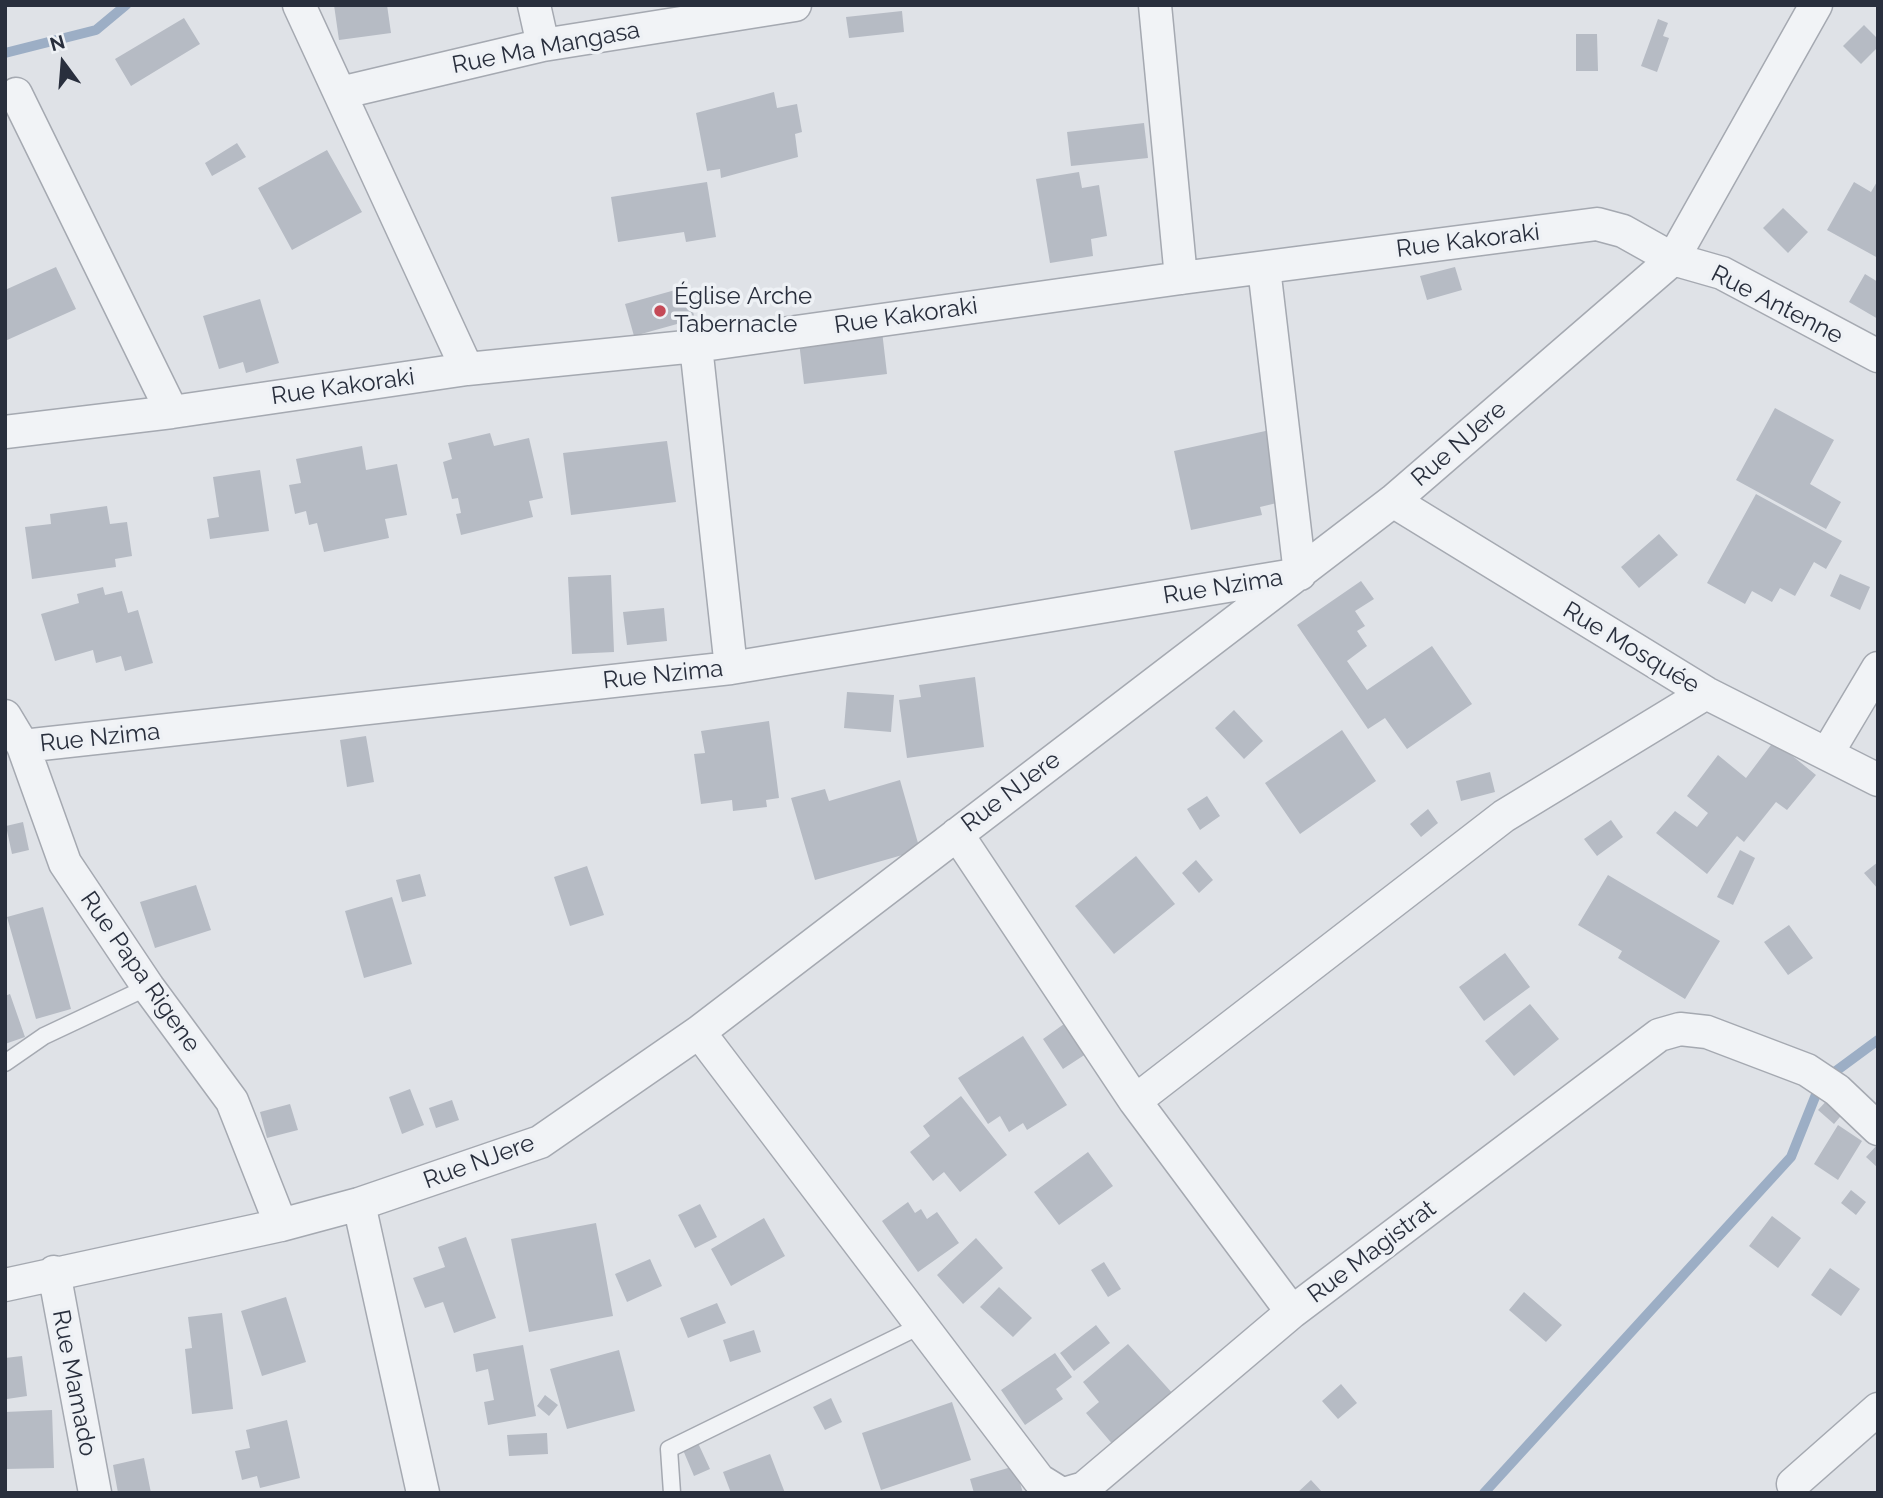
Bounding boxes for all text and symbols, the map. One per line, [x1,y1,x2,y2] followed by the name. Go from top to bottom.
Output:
[450,16,642,80] street label: Rue Ma Mangasa
[28,28,98,98] north arrow
[47,30,67,55] text: N
[1395,218,1541,264] street label: Rue Kakoraki
[1706,259,1848,351] street label: Rue Antenne
[674,283,812,339] place label: Église Arche Tabernacle
[833,292,979,340] street label: Rue Kakoraki
[652,303,668,319] marker: Église Arche Tabernacle
[270,363,416,411] street label: Rue Kakoraki
[1406,395,1512,493] street label: Rue NJere
[1161,563,1285,611] street label: Rue Nzima
[1558,596,1704,700] street label: Rue Mosquée
[601,654,725,696] street label: Rue Nzima
[38,717,162,759] street label: Rue Nzima
[956,746,1066,838] street label: Rue NJere
[74,886,206,1058] street label: Rue Papa Rigene
[420,1129,538,1195] street label: Rue NJere
[1302,1194,1442,1310] street label: Rue Magistrat
[46,1307,102,1459] street label: Rue Mamado

